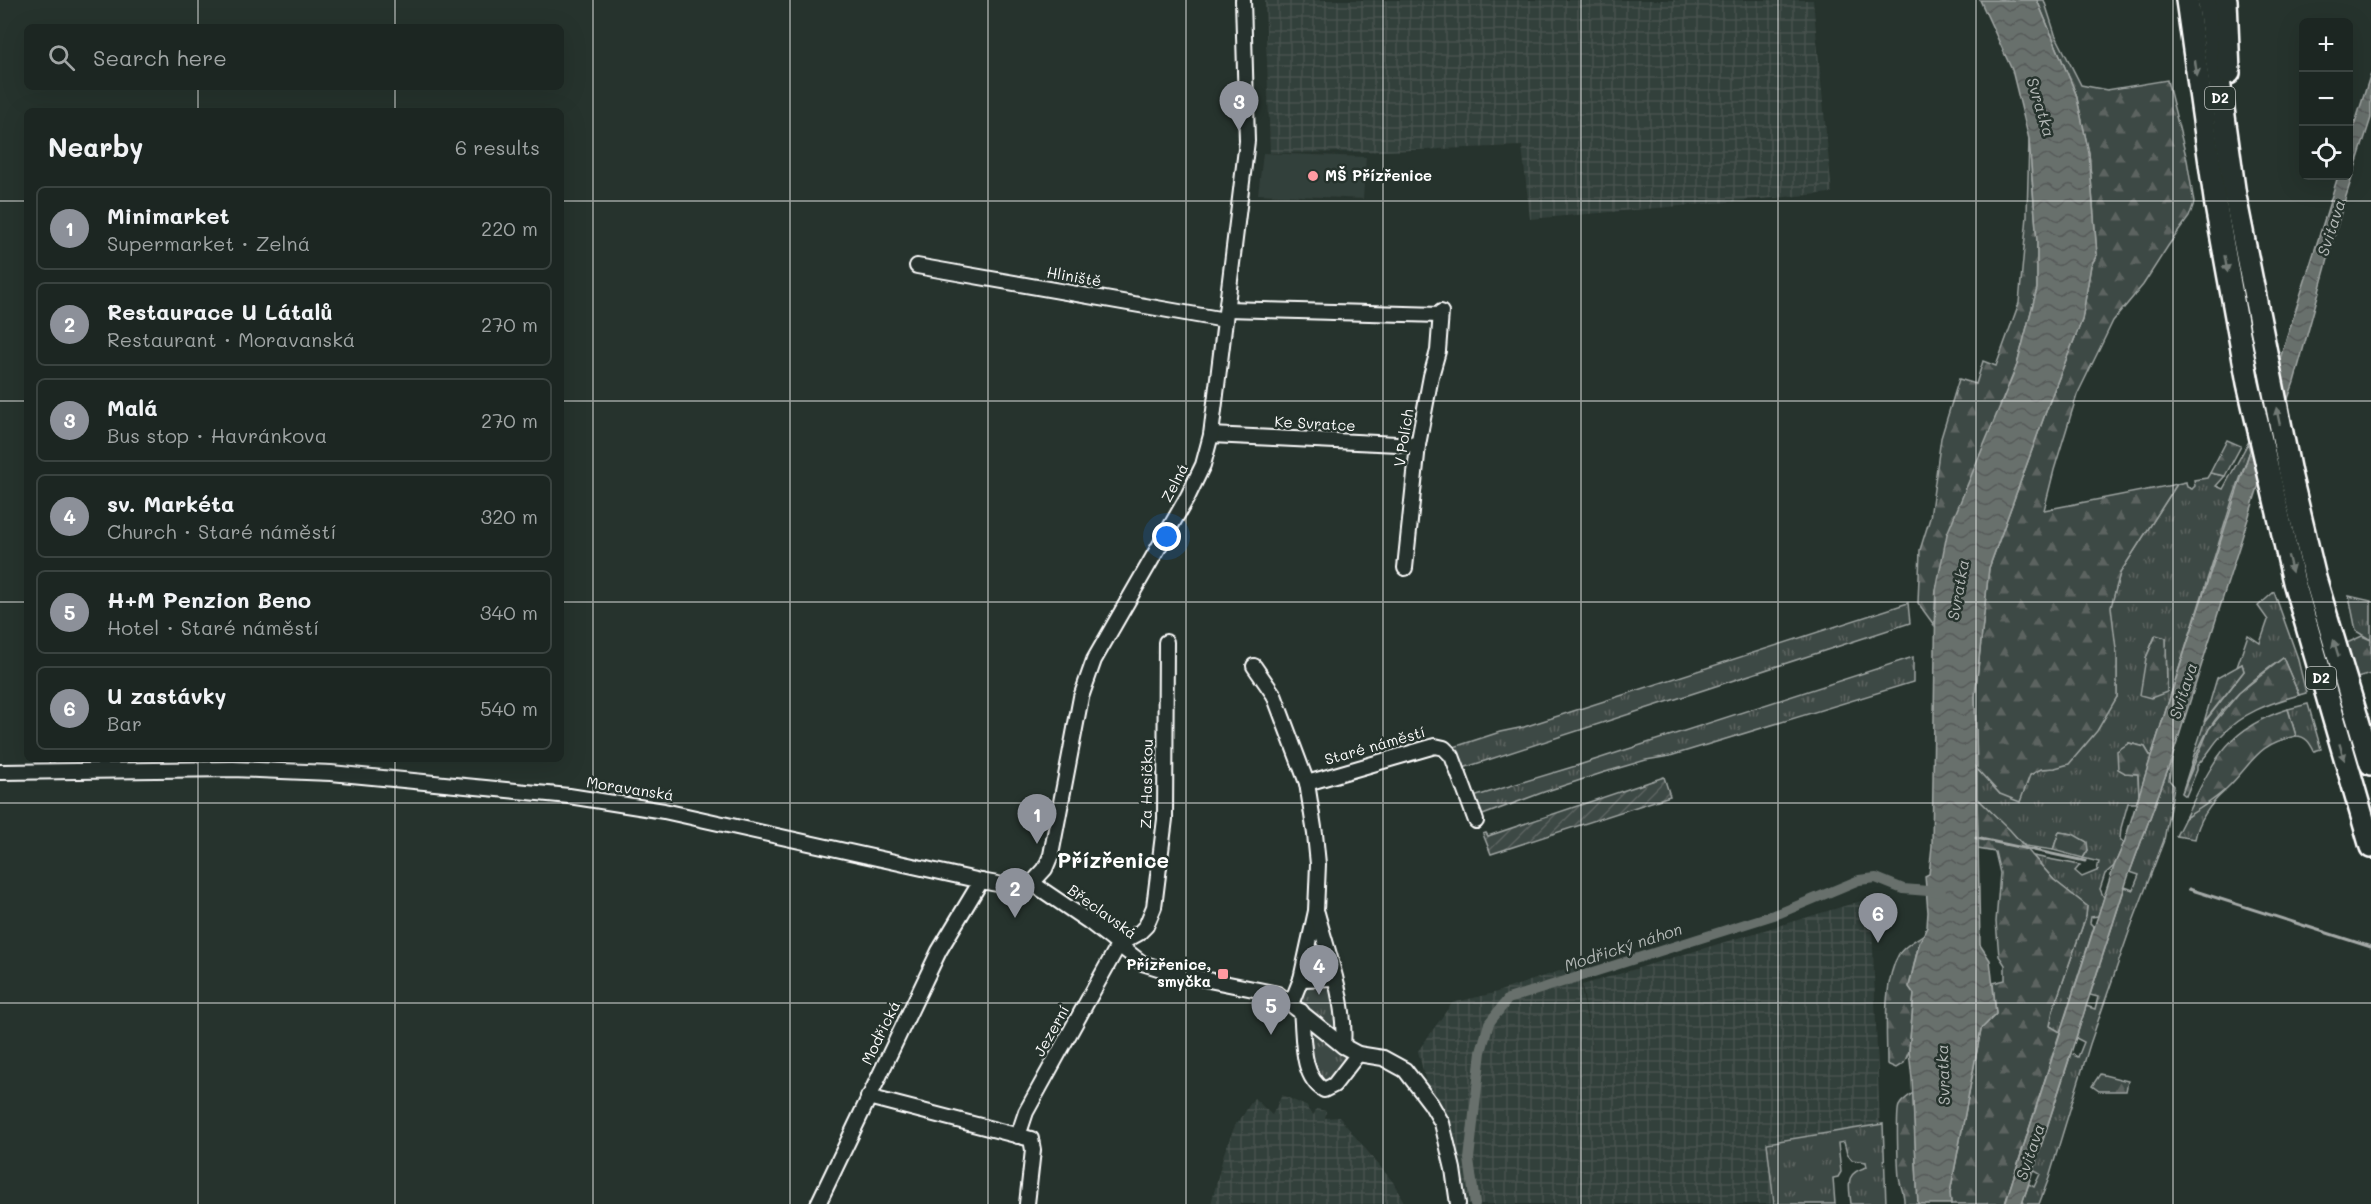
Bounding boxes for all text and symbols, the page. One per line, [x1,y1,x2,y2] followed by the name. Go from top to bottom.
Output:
[2299,18,2353,180] map controls
[2299,18,2353,72] button: +
[24,24,564,90] search box
[45,41,78,74] icon: search
[93,43,227,72] text: Search here
[2192,59,2201,78] one-way arrow
[2299,72,2353,126] button: −
[2023,75,2060,139] water label: Svratka
[1220,82,1258,131] pin: 3
[2205,87,2235,109] road number: D2
[2299,126,2353,180] button: locate
[48,130,143,164] text: Nearby
[455,134,540,160] text: 6 results
[1325,165,1432,185] place label: MŠ Přízřenice
[1306,169,1320,183] marker: MŠ Přízřenice
[2312,197,2349,259] water label: Svitava
[107,201,229,230] text: Minimarket
[65,215,74,241] text: 1
[481,215,538,241] text: 220 m
[107,230,310,256] text: Supermarket · Zelná
[2222,254,2231,273] one-way arrow
[1045,261,1103,291] street label: Hliniště
[107,297,333,326] text: Restaurace U Látalů
[64,311,75,337] text: 2
[481,311,538,337] text: 270 m
[107,326,355,352] text: Restaurant · Moravanská
[107,393,158,422] text: Malá
[2273,406,2282,425] one-way arrow
[64,407,76,433] text: 3
[481,407,538,433] text: 270 m
[1389,408,1417,468] street label: V Polích
[1274,411,1356,435] street label: Ke Svratce
[107,422,327,448] text: Bus stop · Havránkova
[1156,460,1192,505] street label: Zelná
[107,489,234,518] text: sv. Markéta
[63,503,76,529] text: 4
[480,503,538,529] text: 320 m
[107,518,337,544] text: Church · Staré náměstí
[1152,522,1181,551] your location
[2286,555,2296,574] one-way arrow
[1942,558,1973,622] water label: Svratka
[107,585,311,614] text: H+M Penzion Beno
[64,599,75,625] text: 5
[480,599,538,625] text: 340 m
[107,614,319,640] text: Hotel · Staré náměstí
[2331,639,2340,657] one-way arrow
[2164,660,2201,722] water label: Svitava
[2306,667,2336,689] road number: D2
[107,681,226,710] text: U zastávky
[63,695,76,721] text: 6
[480,695,538,721] text: 540 m
[107,710,142,736] text: Bar
[1322,721,1427,769] street label: Staré náměstí
[1135,739,1157,829] street label: Za Hasičkou
[2338,743,2347,761] one-way arrow
[585,771,675,805] street label: Moravanská
[1018,794,1056,844] pin: 1
[1057,846,1169,873] district label: Přízřenice
[996,868,1034,918] pin: 2
[1064,879,1141,943] street label: Břeclavská
[1858,894,1898,943] pin: 6
[1561,918,1685,976] water label: Modřický náhon
[1300,946,1338,995] pin: 4
[1126,954,1211,991] place label: Přízřenice, smyčka
[1216,967,1230,981] marker: Přízřenice, smyčka
[1252,986,1290,1035] pin: 5
[856,997,904,1068] street label: Modřická
[1029,1001,1073,1060] street label: Jezerní
[1931,1044,1954,1106] water label: Svratka
[2010,1121,2049,1183] water label: Svitava

